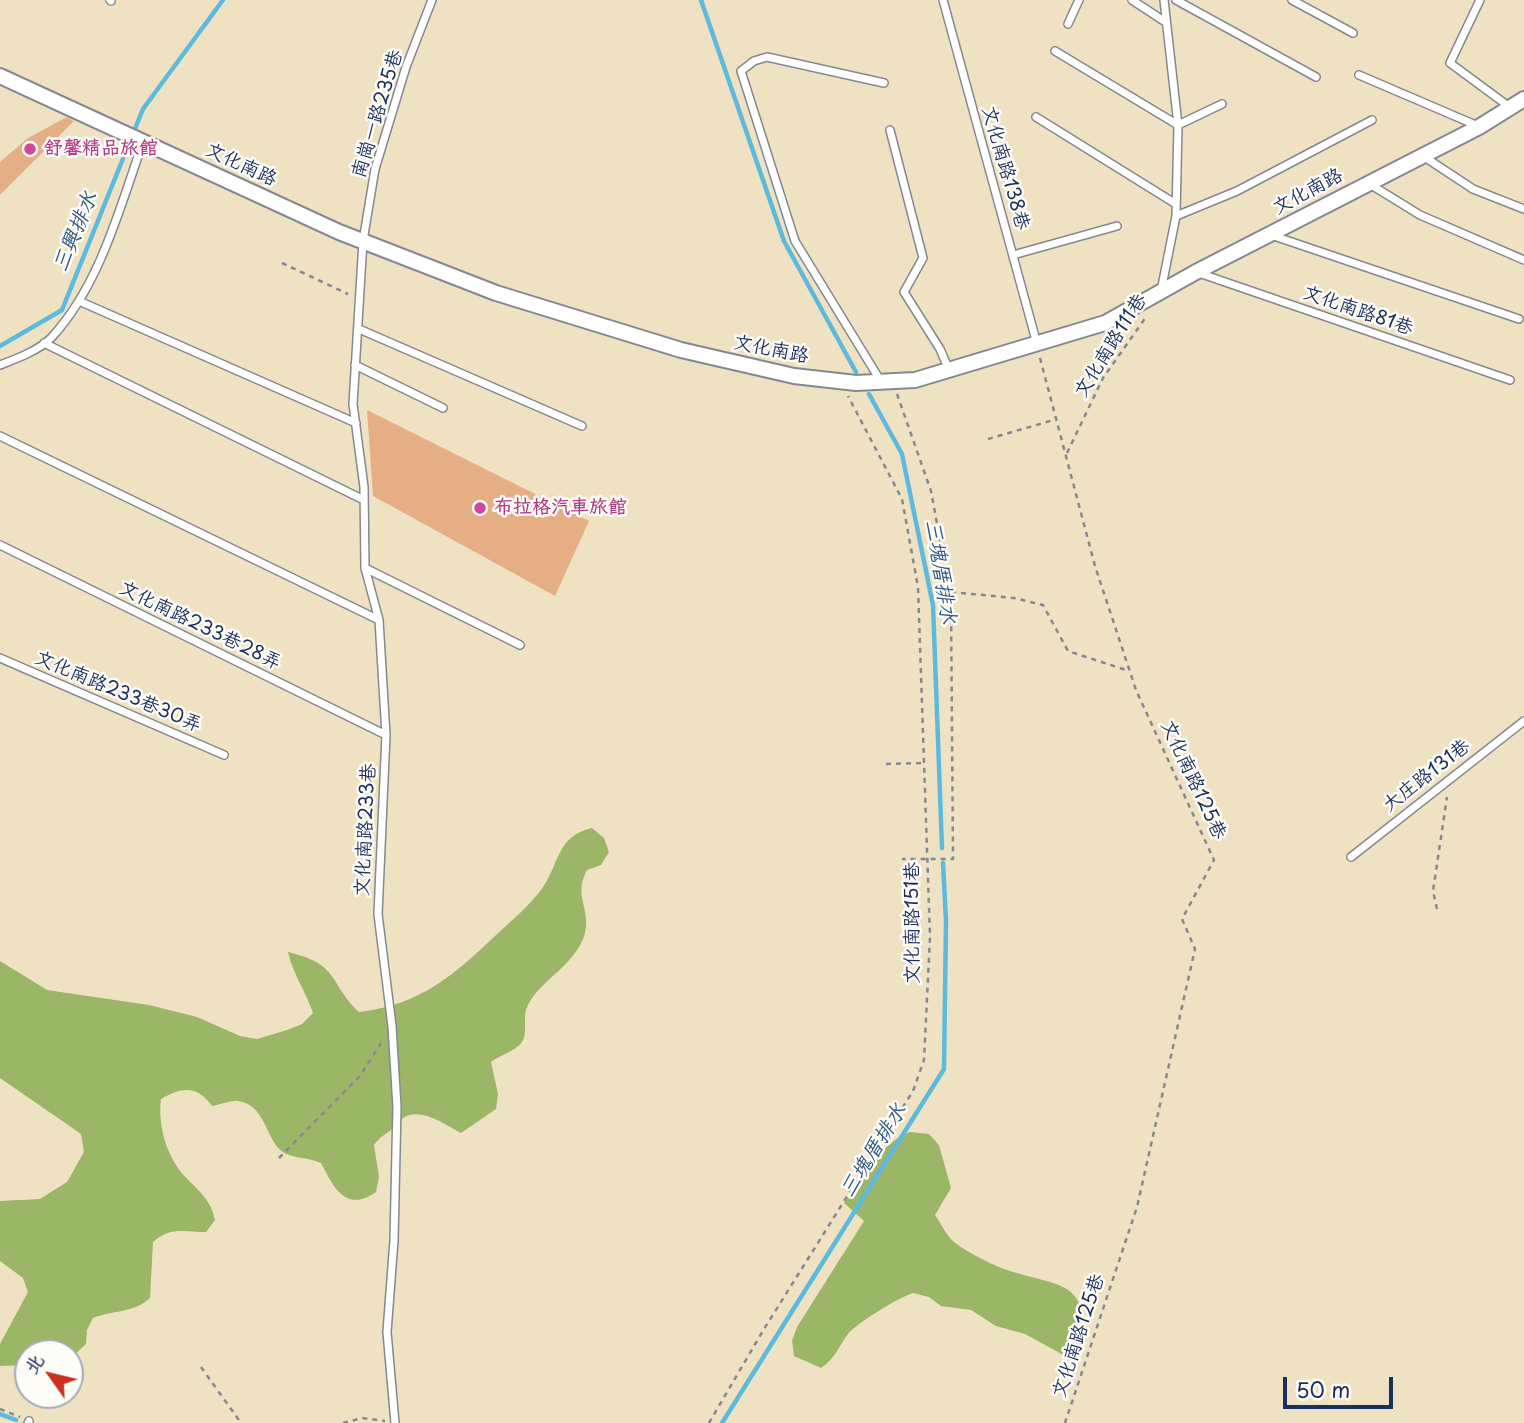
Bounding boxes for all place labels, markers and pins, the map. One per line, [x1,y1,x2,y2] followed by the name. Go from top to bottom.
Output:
[44,138,158,160] place label: 舒馨精品旅館
[22,141,38,157] marker: 舒馨精品旅館
[494,497,627,519] place label: 布拉格汽車旅館
[472,500,488,516] marker: 布拉格汽車旅館

